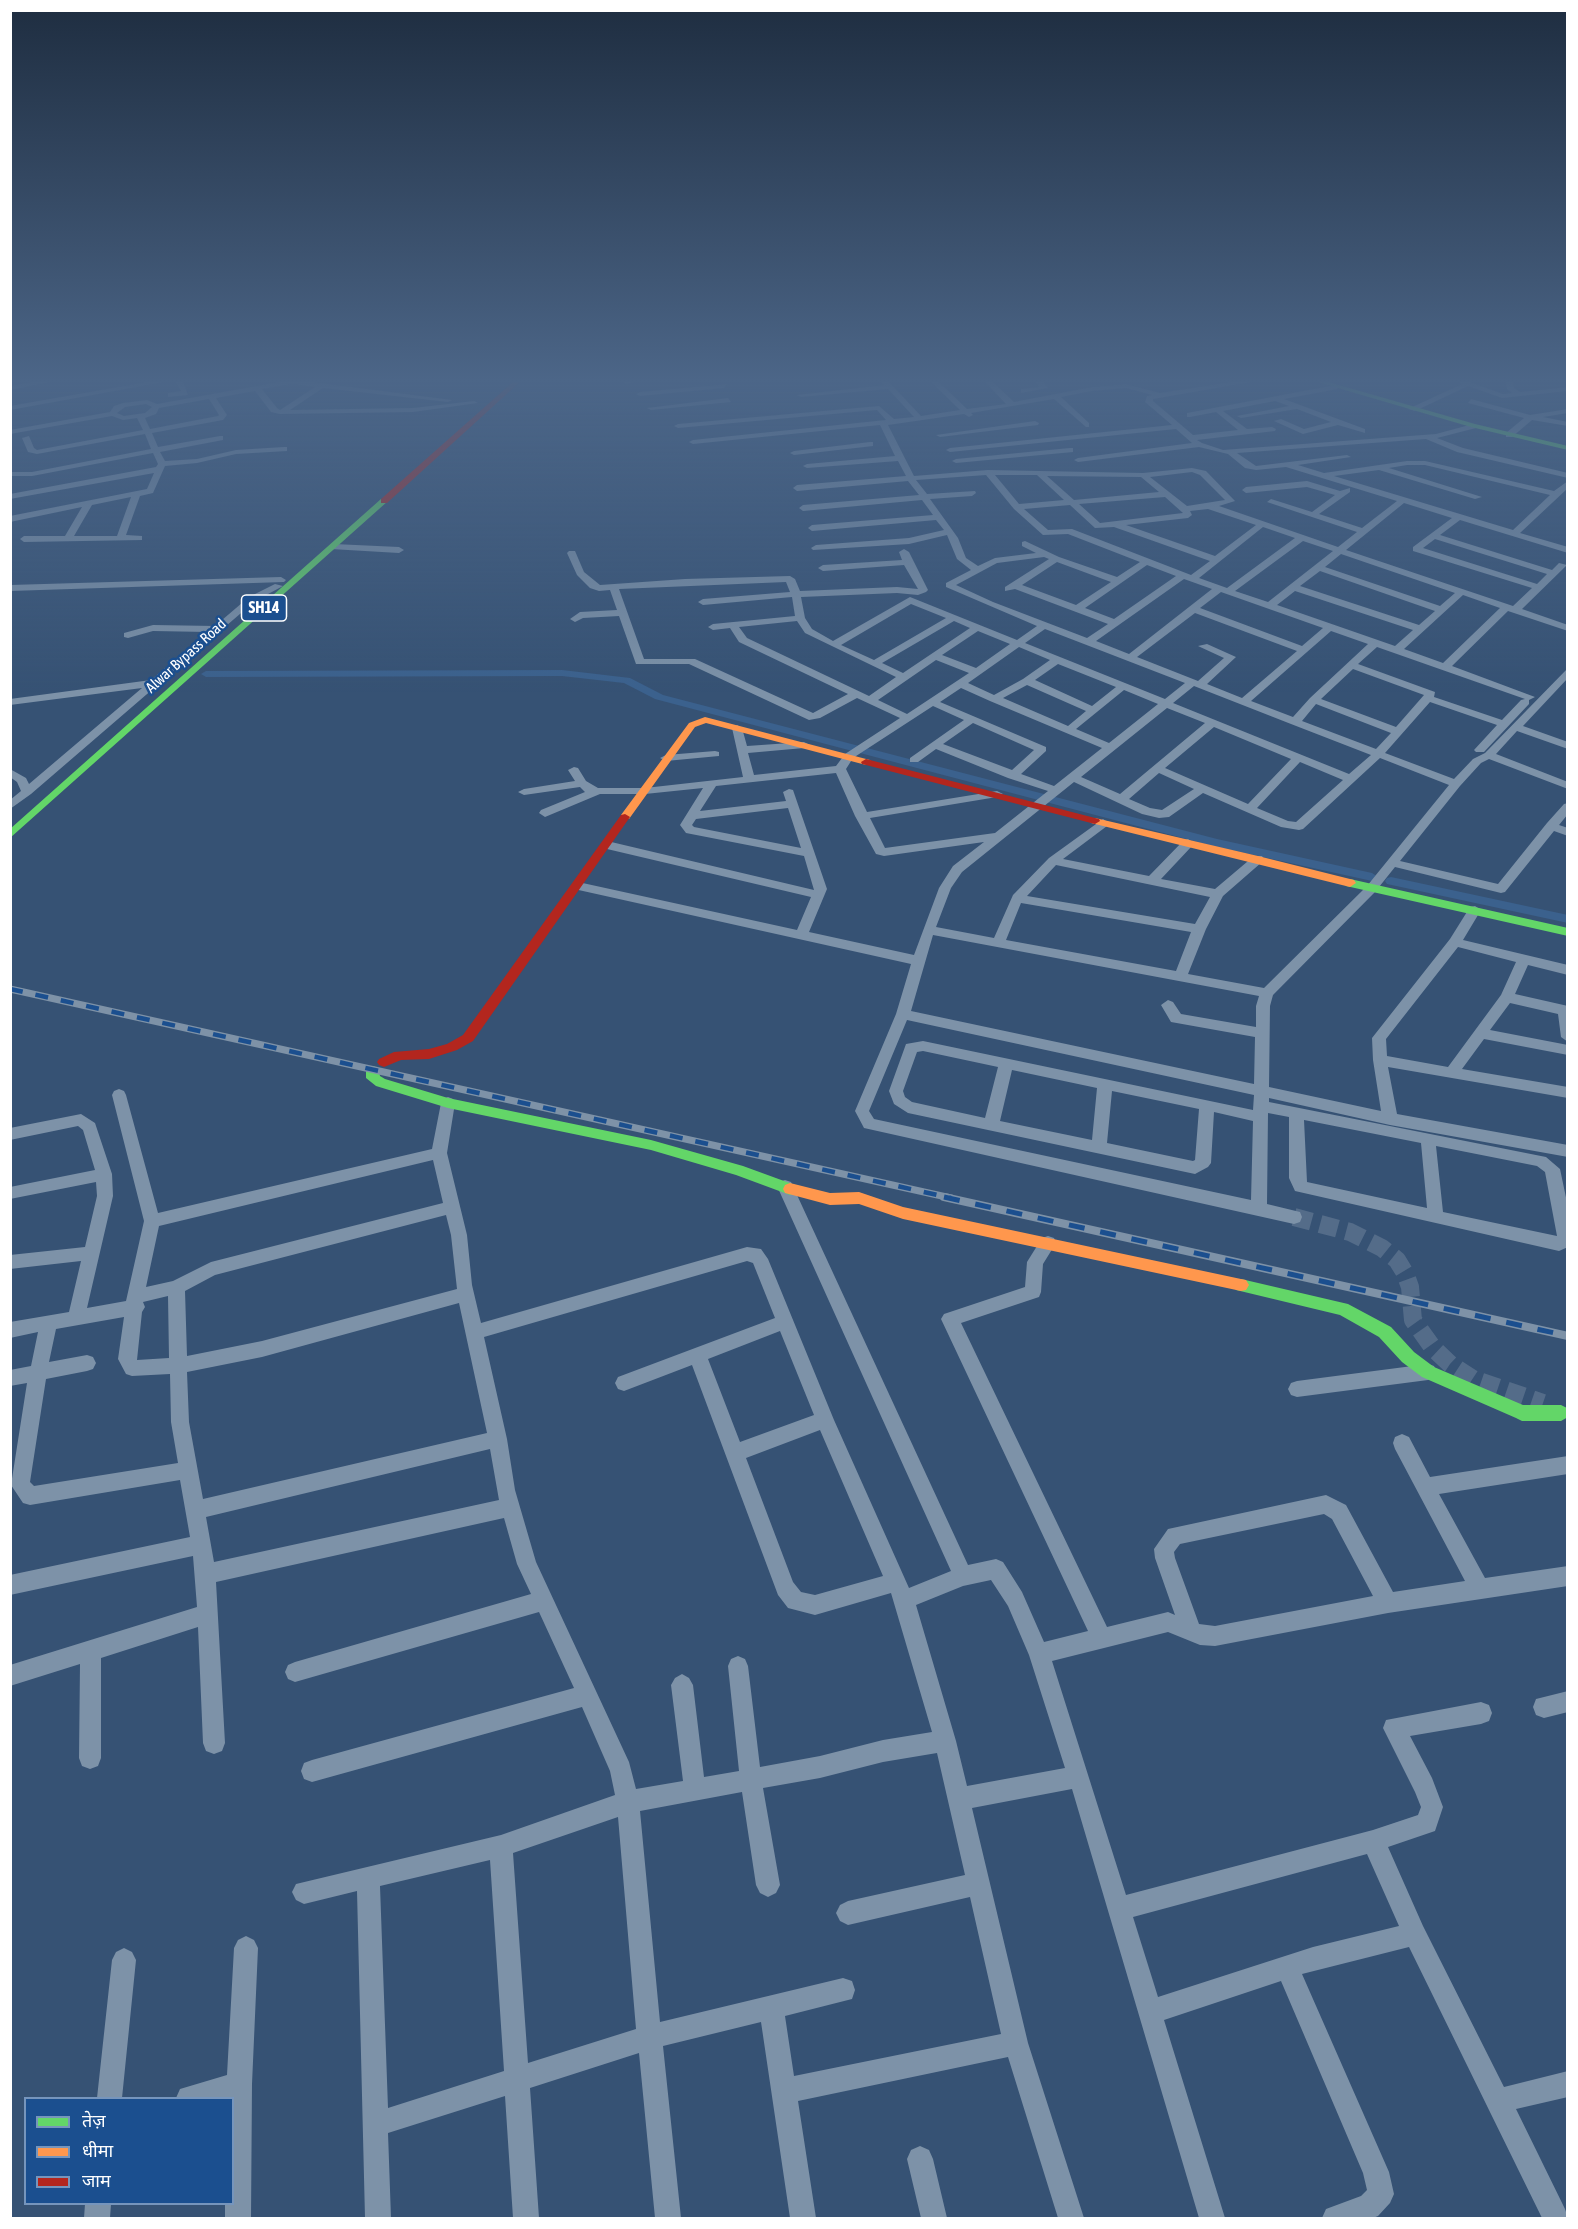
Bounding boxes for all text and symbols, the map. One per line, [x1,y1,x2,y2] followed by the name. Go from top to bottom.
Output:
[242,595,286,621] road number: SH14
[142,615,230,697] street label: Alwar Bypass Road
[24,2097,234,2205] legend
[82,2110,106,2131] text: तेज़
[82,2140,113,2161] text: धीमा
[82,2170,111,2191] text: जाम

